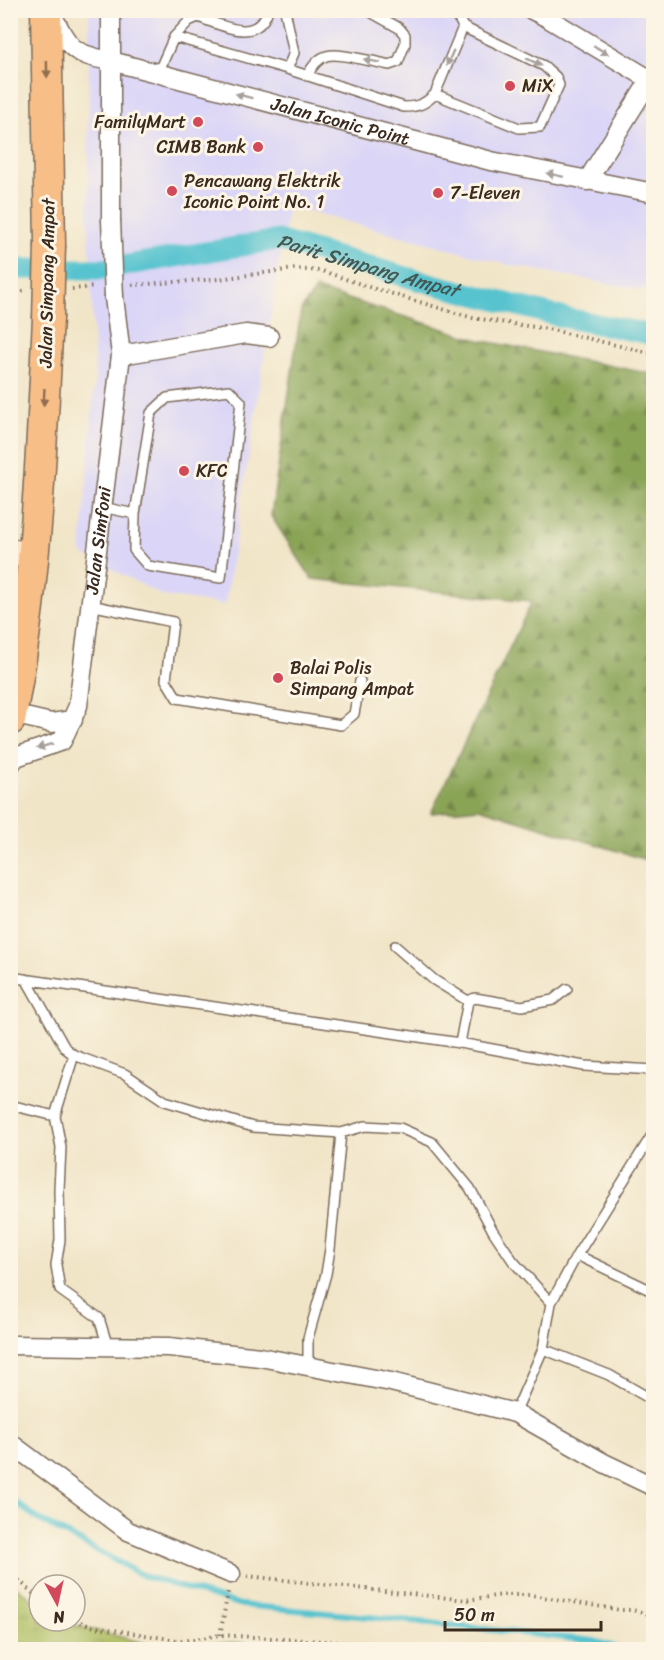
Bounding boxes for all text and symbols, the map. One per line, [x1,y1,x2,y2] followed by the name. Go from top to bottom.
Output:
[593,45,610,55] one-way arrow
[446,50,455,67] one-way arrow
[362,56,381,65] one-way arrow
[526,57,543,66] one-way arrow
[42,59,52,78] one-way arrow
[522,70,554,102] place label: MiX
[503,79,517,93] marker: MiX
[267,88,413,155] street label: Jalan Iconic Point
[234,90,253,100] one-way arrow
[94,106,186,138] place label: FamilyMart
[191,115,205,129] marker: FamilyMart
[156,131,246,163] place label: CIMB Bank
[251,140,265,154] marker: CIMB Bank
[183,165,341,218] place label: Pencawang Elektrik Iconic Point No. 1
[545,169,564,179] one-way arrow
[450,177,521,209] place label: 7-Eleven
[165,184,179,198] marker: Pencawang Elektrik Iconic Point No. 1
[431,186,445,200] marker: 7-Eleven
[30,197,64,369] street label: Jalan Simpang Ampat
[273,224,465,309] water label: Parit Simpang Ampat
[40,388,49,407] one-way arrow
[196,455,228,487] place label: KFC
[177,464,191,478] marker: KFC
[76,484,121,597] street label: Jalan Simfoni
[290,652,414,705] place label: Balai Polis Simpang Ampat
[271,671,285,685] marker: Balai Polis Simpang Ampat
[36,742,54,751] one-way arrow
[27,1573,87,1633] north arrow
[445,1594,601,1632] scale bar
[454,1599,495,1631] text: 50 m
[51,1602,68,1633] text: N

